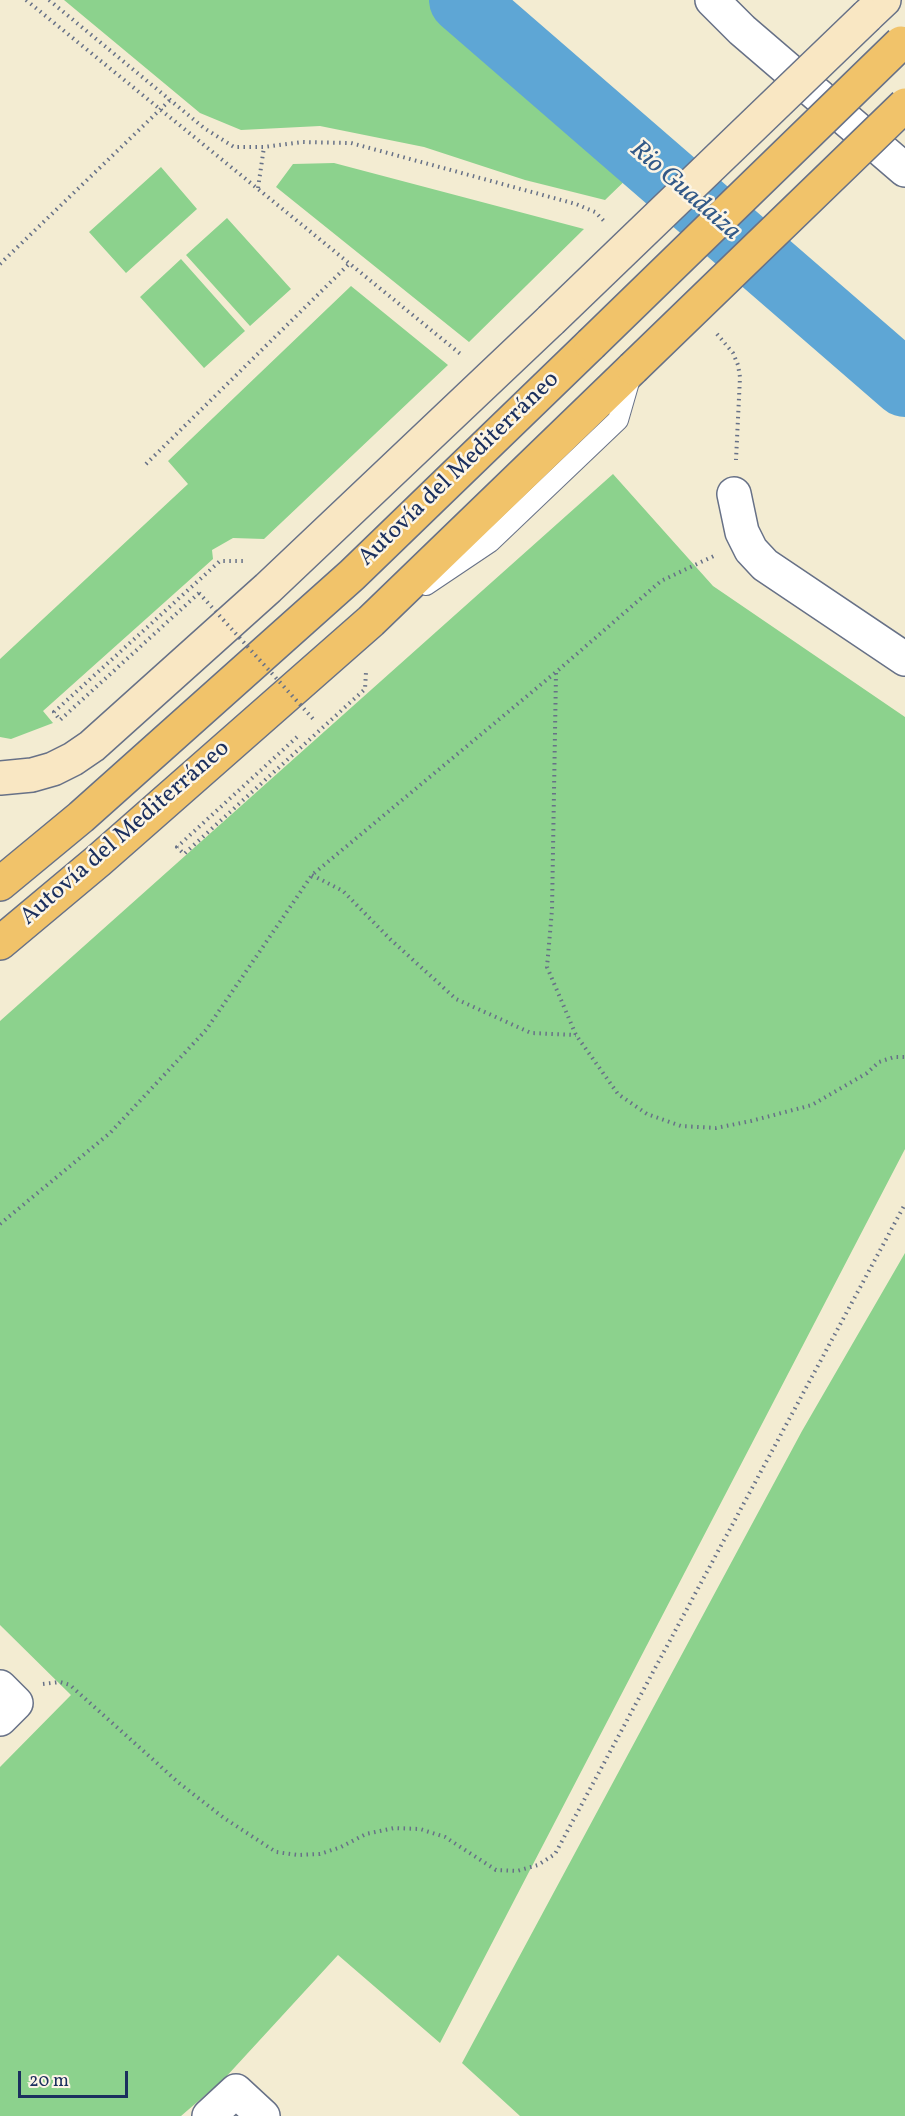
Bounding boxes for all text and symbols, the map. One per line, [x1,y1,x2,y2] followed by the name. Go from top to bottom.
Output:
[622,135,746,249] water label: Rio Guadaiza
[353,366,567,574] street label: Autovía del Mediterráneo
[15,735,237,933] street label: Autovía del Mediterráneo
[21,2059,130,2097] scale bar
[29,2069,69,2094] text: 20 m

